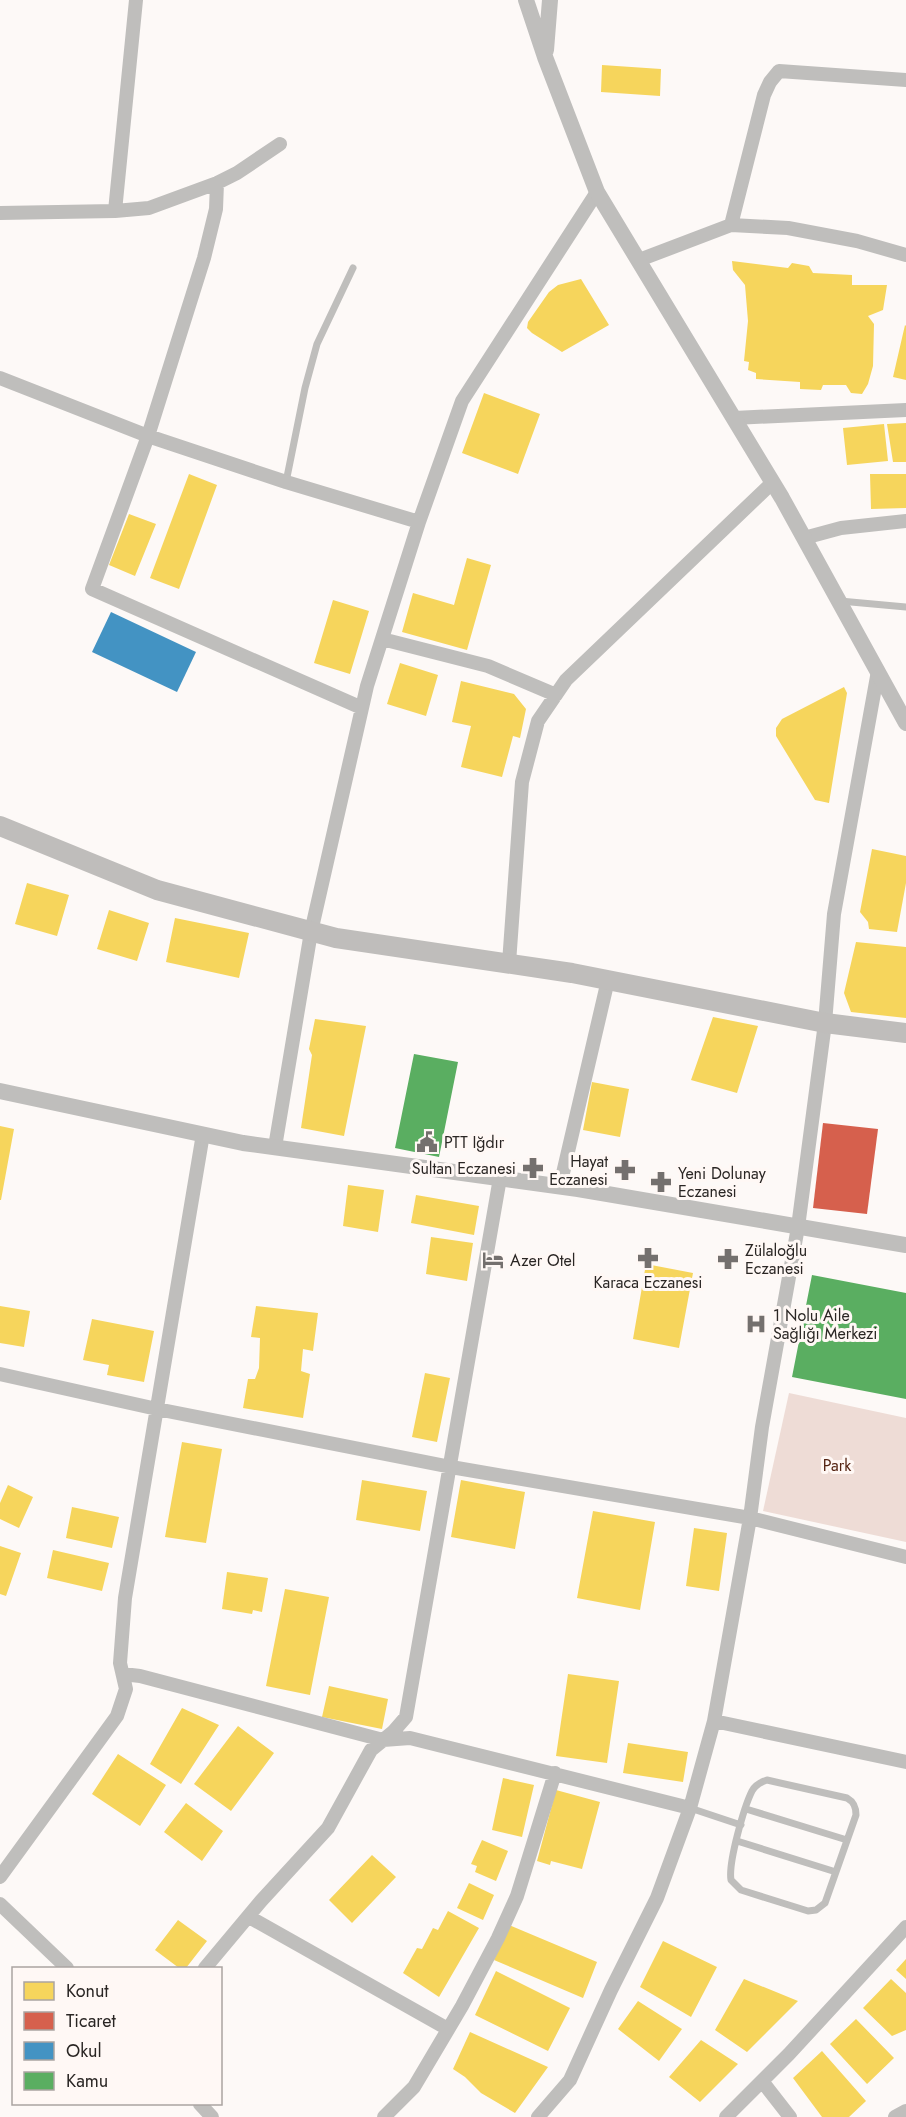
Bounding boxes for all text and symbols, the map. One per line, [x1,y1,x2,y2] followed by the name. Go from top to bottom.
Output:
[415,1130,439,1154] public building icon: PTT Iğdır
[444,1131,505,1154] place label: PTT Iğdır
[549,1150,608,1191] place label: Hayat Eczanesi
[521,1156,545,1180] pharmacy icon: Sultan Eczanesi
[412,1157,516,1180] place label: Sultan Eczanesi
[613,1158,637,1182] pharmacy icon: Hayat Eczanesi
[678,1162,767,1203] place label: Yeni Dolunay Eczanesi
[649,1170,673,1194] pharmacy icon: Yeni Dolunay Eczanesi
[745,1239,807,1280] place label: Zülaloğlu Eczanesi
[636,1246,660,1270] pharmacy icon: Karaca Eczanesi
[716,1247,740,1271] pharmacy icon: Zülaloğlu Eczanesi
[481,1248,505,1272] hotel icon: Azer Otel
[510,1249,575,1272] place label: Azer Otel
[594,1271,702,1294] place label: Karaca Eczanesi
[773,1304,878,1345] place label: 1 Nolu Aile Sağlığı Merkezi
[744,1312,768,1336] hospital icon: 1 Nolu Aile Sağlığı Merkezi
[823,1454,852,1477] park label: Park
[12,1967,222,2105] legend
[66,1978,109,2004] text: Konut
[66,2008,116,2034] text: Ticaret
[66,2038,102,2064] text: Okul
[66,2068,108,2094] text: Kamu

